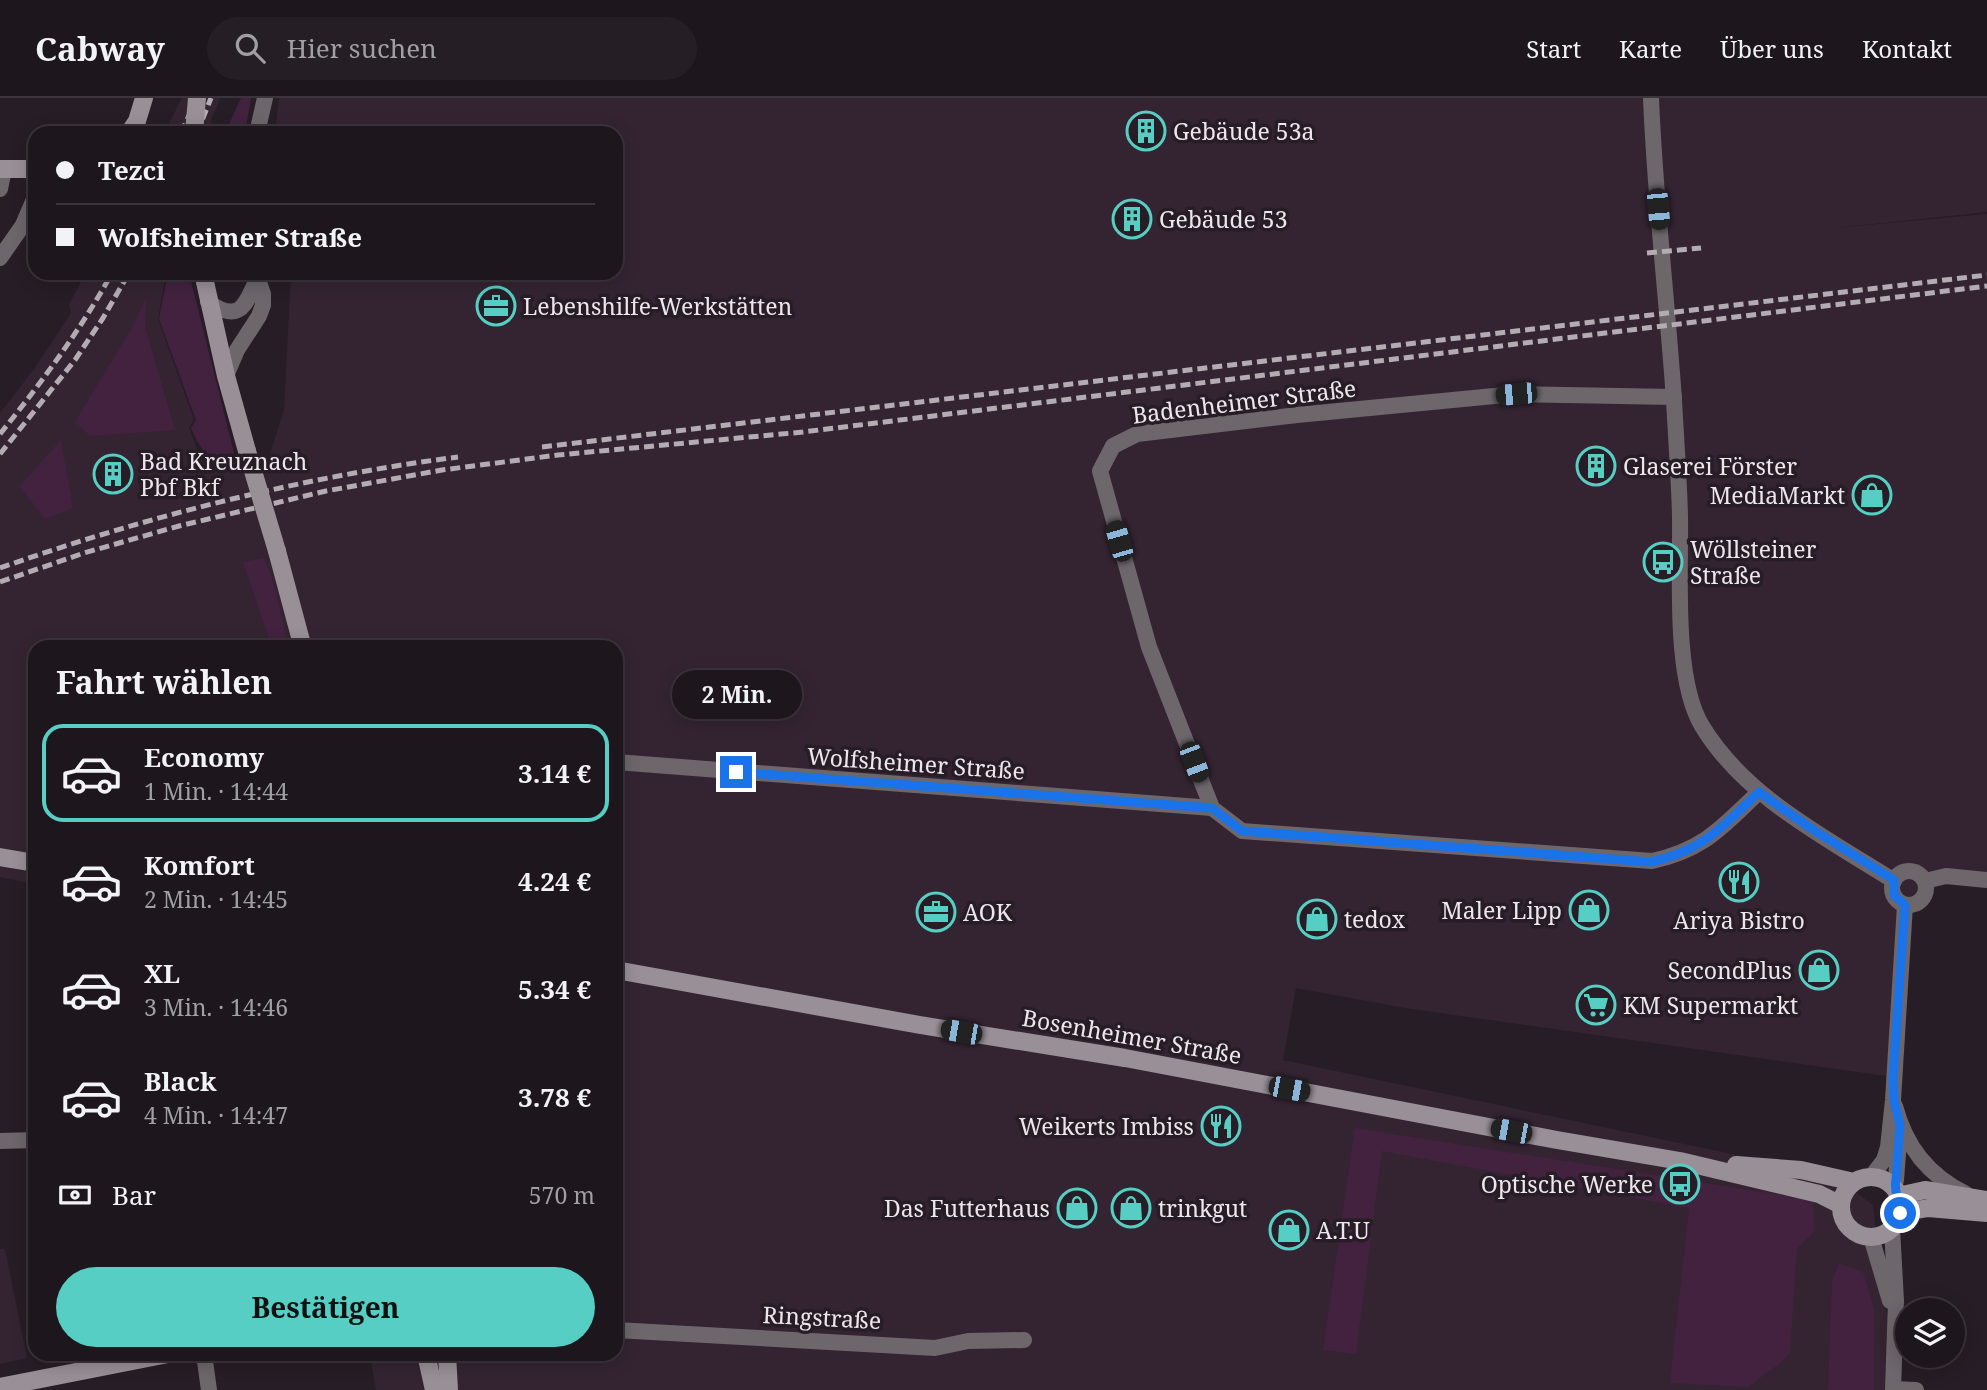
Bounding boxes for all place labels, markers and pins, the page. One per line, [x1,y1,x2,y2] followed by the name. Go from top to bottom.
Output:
[1125,110,1167,152] building icon: Gebäude 53a
[1173,115,1314,147] place label: Gebäude 53a
[1111,198,1153,240] building icon: Gebäude 53
[1159,203,1288,235] place label: Gebäude 53
[475,285,517,327] office icon: Lebenshilfe-Werkstätten
[523,290,792,322] place label: Lebenshilfe-Werkstätten
[140,445,307,503] place label: Bad Kreuznach Pbf Bkf
[1575,445,1617,487] building icon: Glaserei Förster
[1623,450,1797,482] place label: Glaserei Förster
[92,453,134,495] building icon: Bad Kreuznach Pbf Bkf
[1851,474,1893,516] shop icon: MediaMarkt
[1710,479,1845,511] place label: MediaMarkt
[1690,533,1817,591] place label: Wöllsteiner Straße
[1642,541,1684,583] bus stop icon: Wöllsteiner Straße
[1718,861,1760,903] restaurant icon: Ariya Bistro
[1568,889,1610,931] shop icon: Maler Lipp
[915,891,957,933] office icon: AOK
[1441,894,1562,926] place label: Maler Lipp
[963,896,1013,928] place label: AOK
[1296,898,1338,940] shop icon: tedox
[1344,903,1406,935] place label: tedox
[1673,904,1805,936] place label: Ariya Bistro
[1798,949,1840,991] shop icon: SecondPlus
[1668,954,1792,986] place label: SecondPlus
[1575,984,1617,1026] supermarket icon: KM Supermarkt
[1623,989,1798,1021] place label: KM Supermarkt
[1200,1105,1242,1147] restaurant icon: Weikerts Imbiss
[1019,1110,1194,1142] place label: Weikerts Imbiss
[1659,1163,1701,1205] bus stop icon: Optische Werke
[1481,1168,1653,1200] place label: Optische Werke
[1056,1187,1098,1229] shop icon: Das Futterhaus
[1110,1187,1152,1229] shop icon: trinkgut
[884,1192,1050,1224] place label: Das Futterhaus
[1158,1192,1247,1224] place label: trinkgut
[1268,1209,1310,1251] shop icon: A.T.U
[1316,1214,1370,1246] place label: A.T.U

